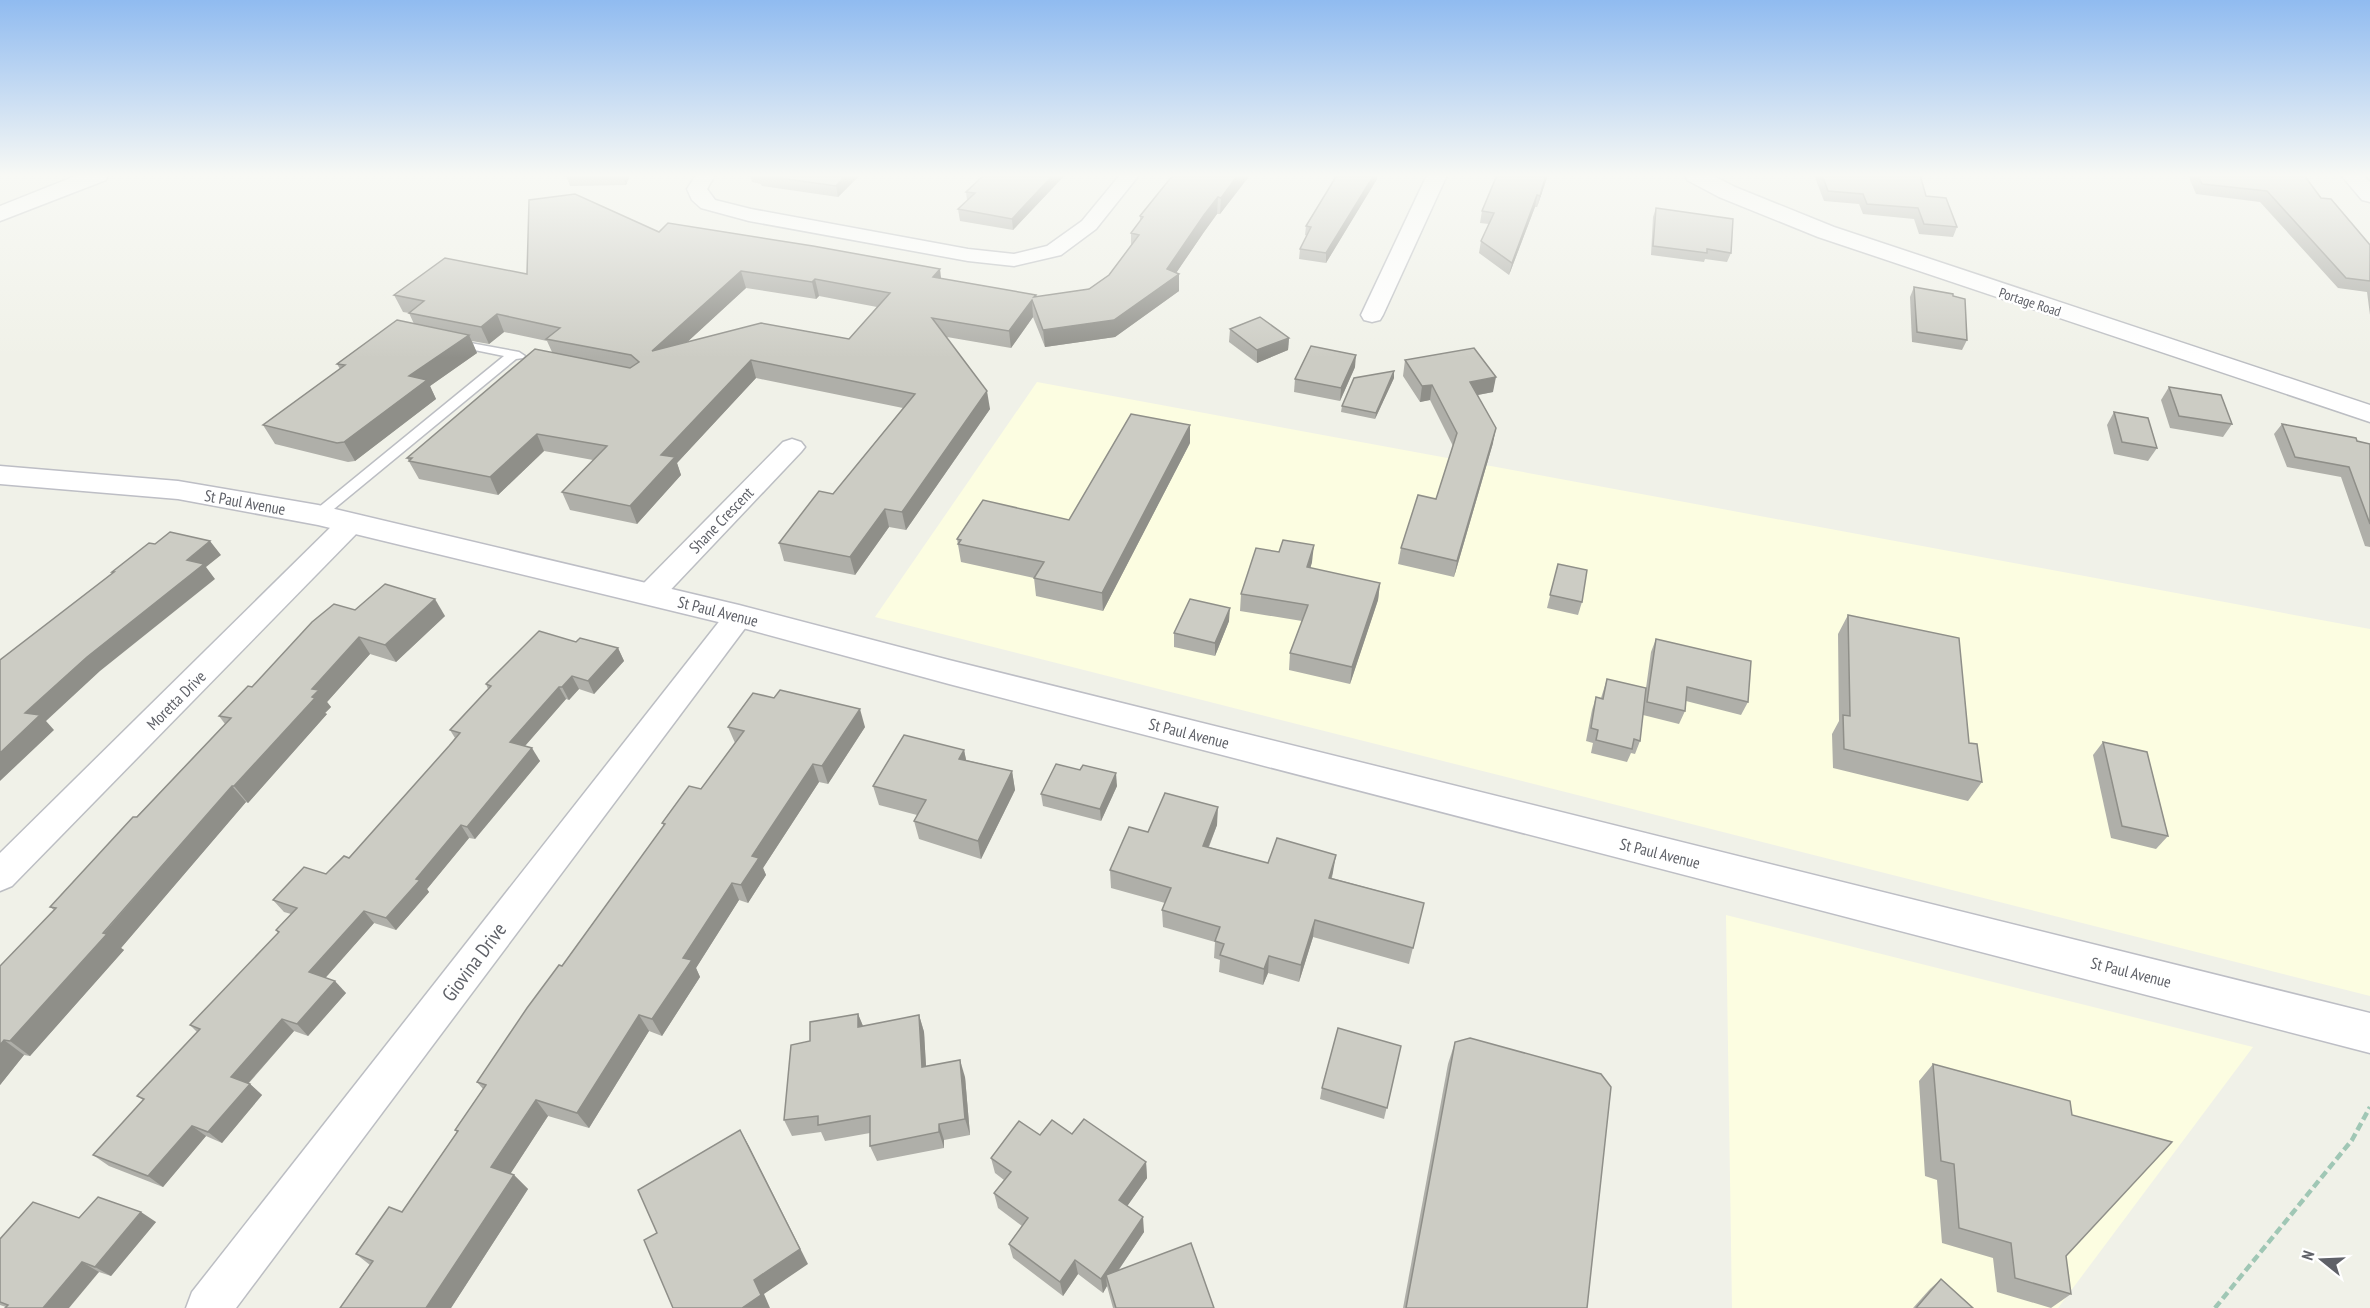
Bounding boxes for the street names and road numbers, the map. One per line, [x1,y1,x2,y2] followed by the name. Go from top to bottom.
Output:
[1997,284,2063,320] street label: Portage Road
[685,482,758,557] street label: Shane Crescent
[203,485,287,519] street label: St Paul Avenue
[676,591,760,631] street label: St Paul Avenue
[142,666,210,734] street label: Moretta Drive
[1147,713,1231,753] street label: St Paul Avenue
[1618,833,1702,873] street label: St Paul Avenue
[436,917,512,1007] street label: Giovina Drive
[2089,952,2173,992] street label: St Paul Avenue

